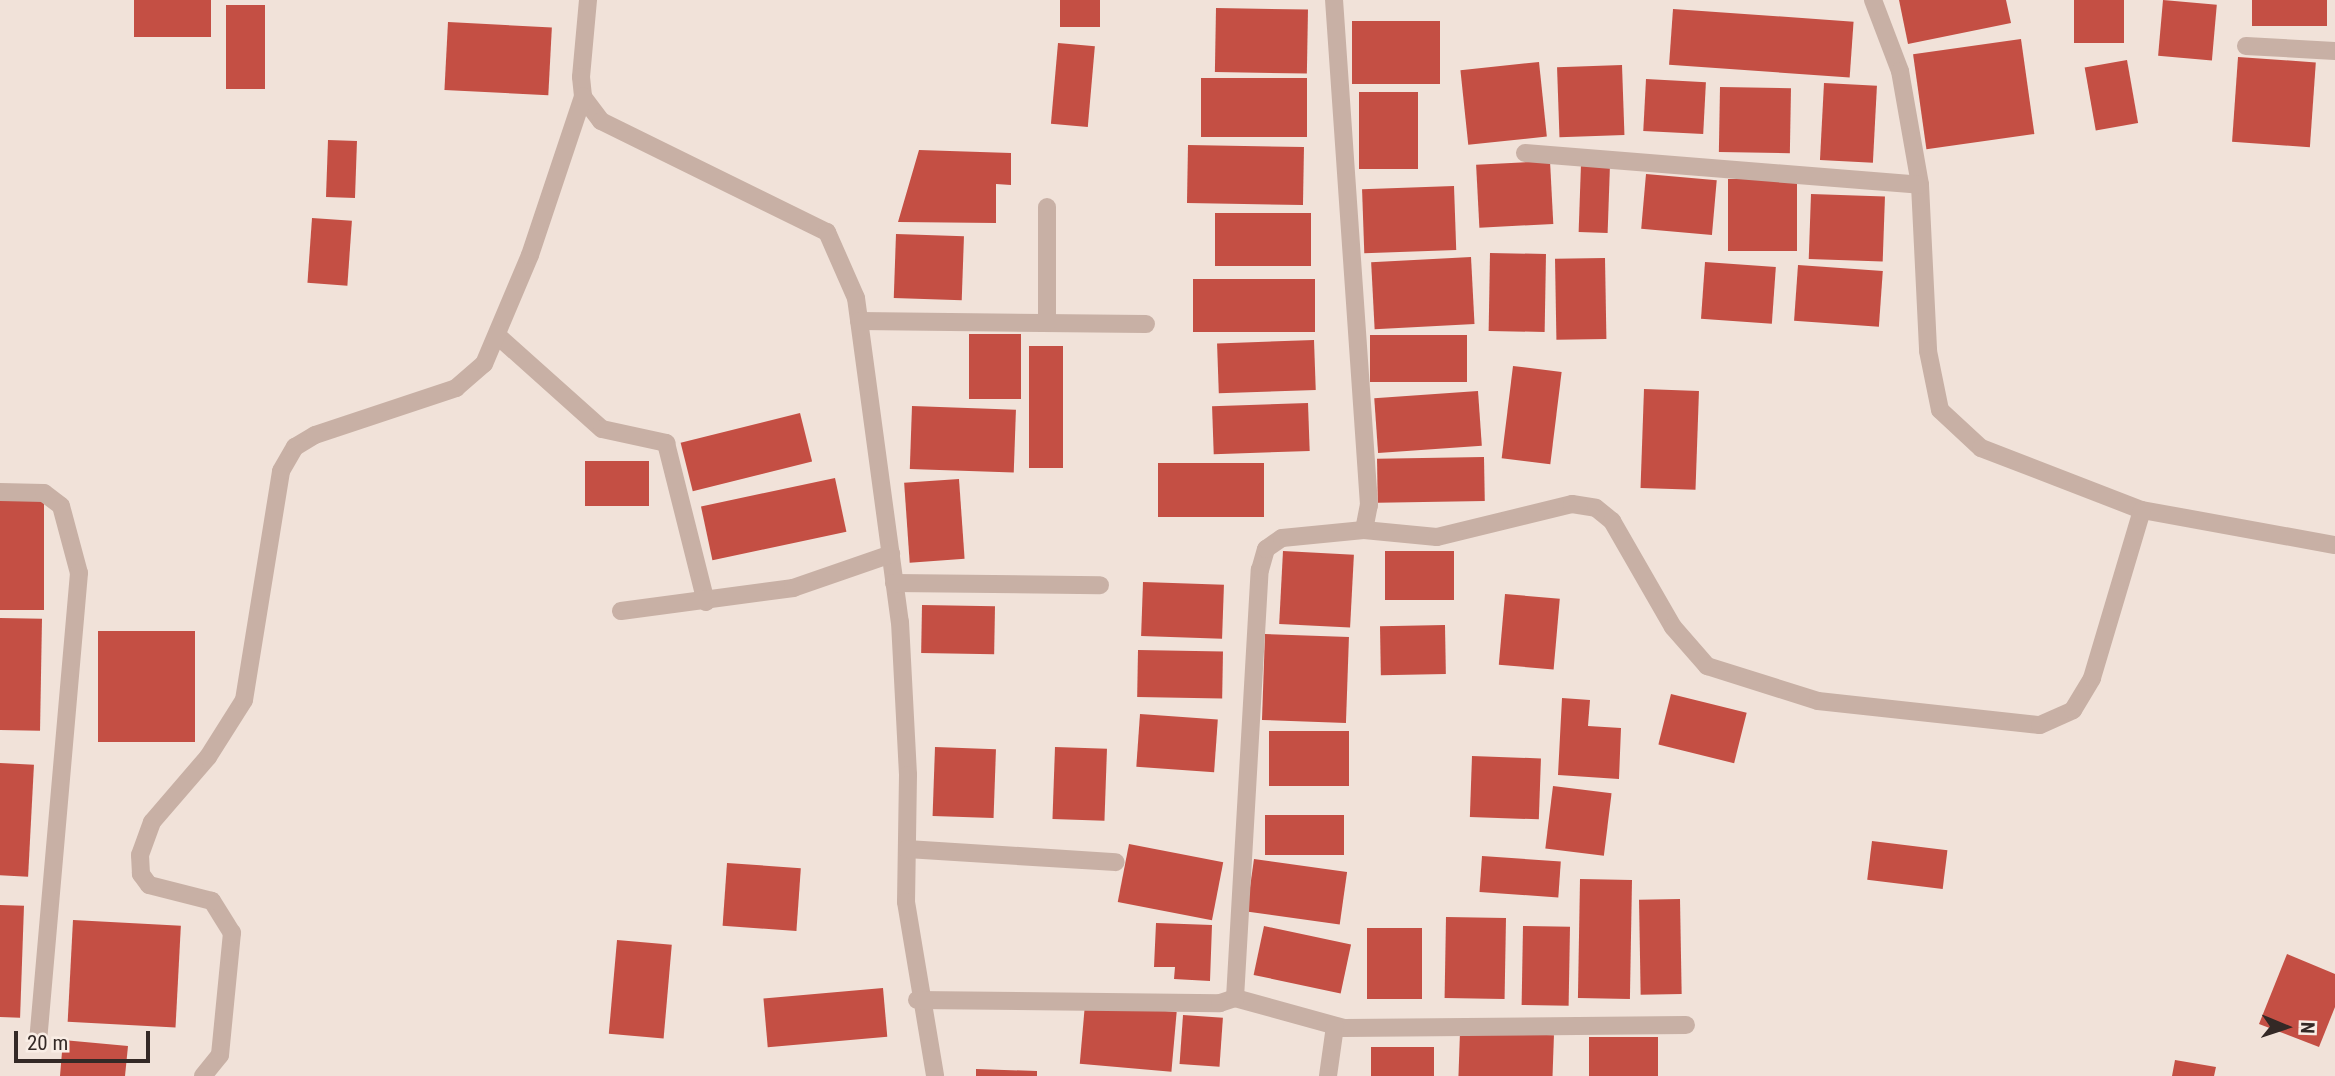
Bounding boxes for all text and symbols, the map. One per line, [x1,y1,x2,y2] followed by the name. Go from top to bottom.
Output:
[2251,992,2321,1062] north arrow
[18,1016,154,1060] scale bar
[2296,1022,2319,1034] text: N
[27,1031,68,1055] text: 20 m

